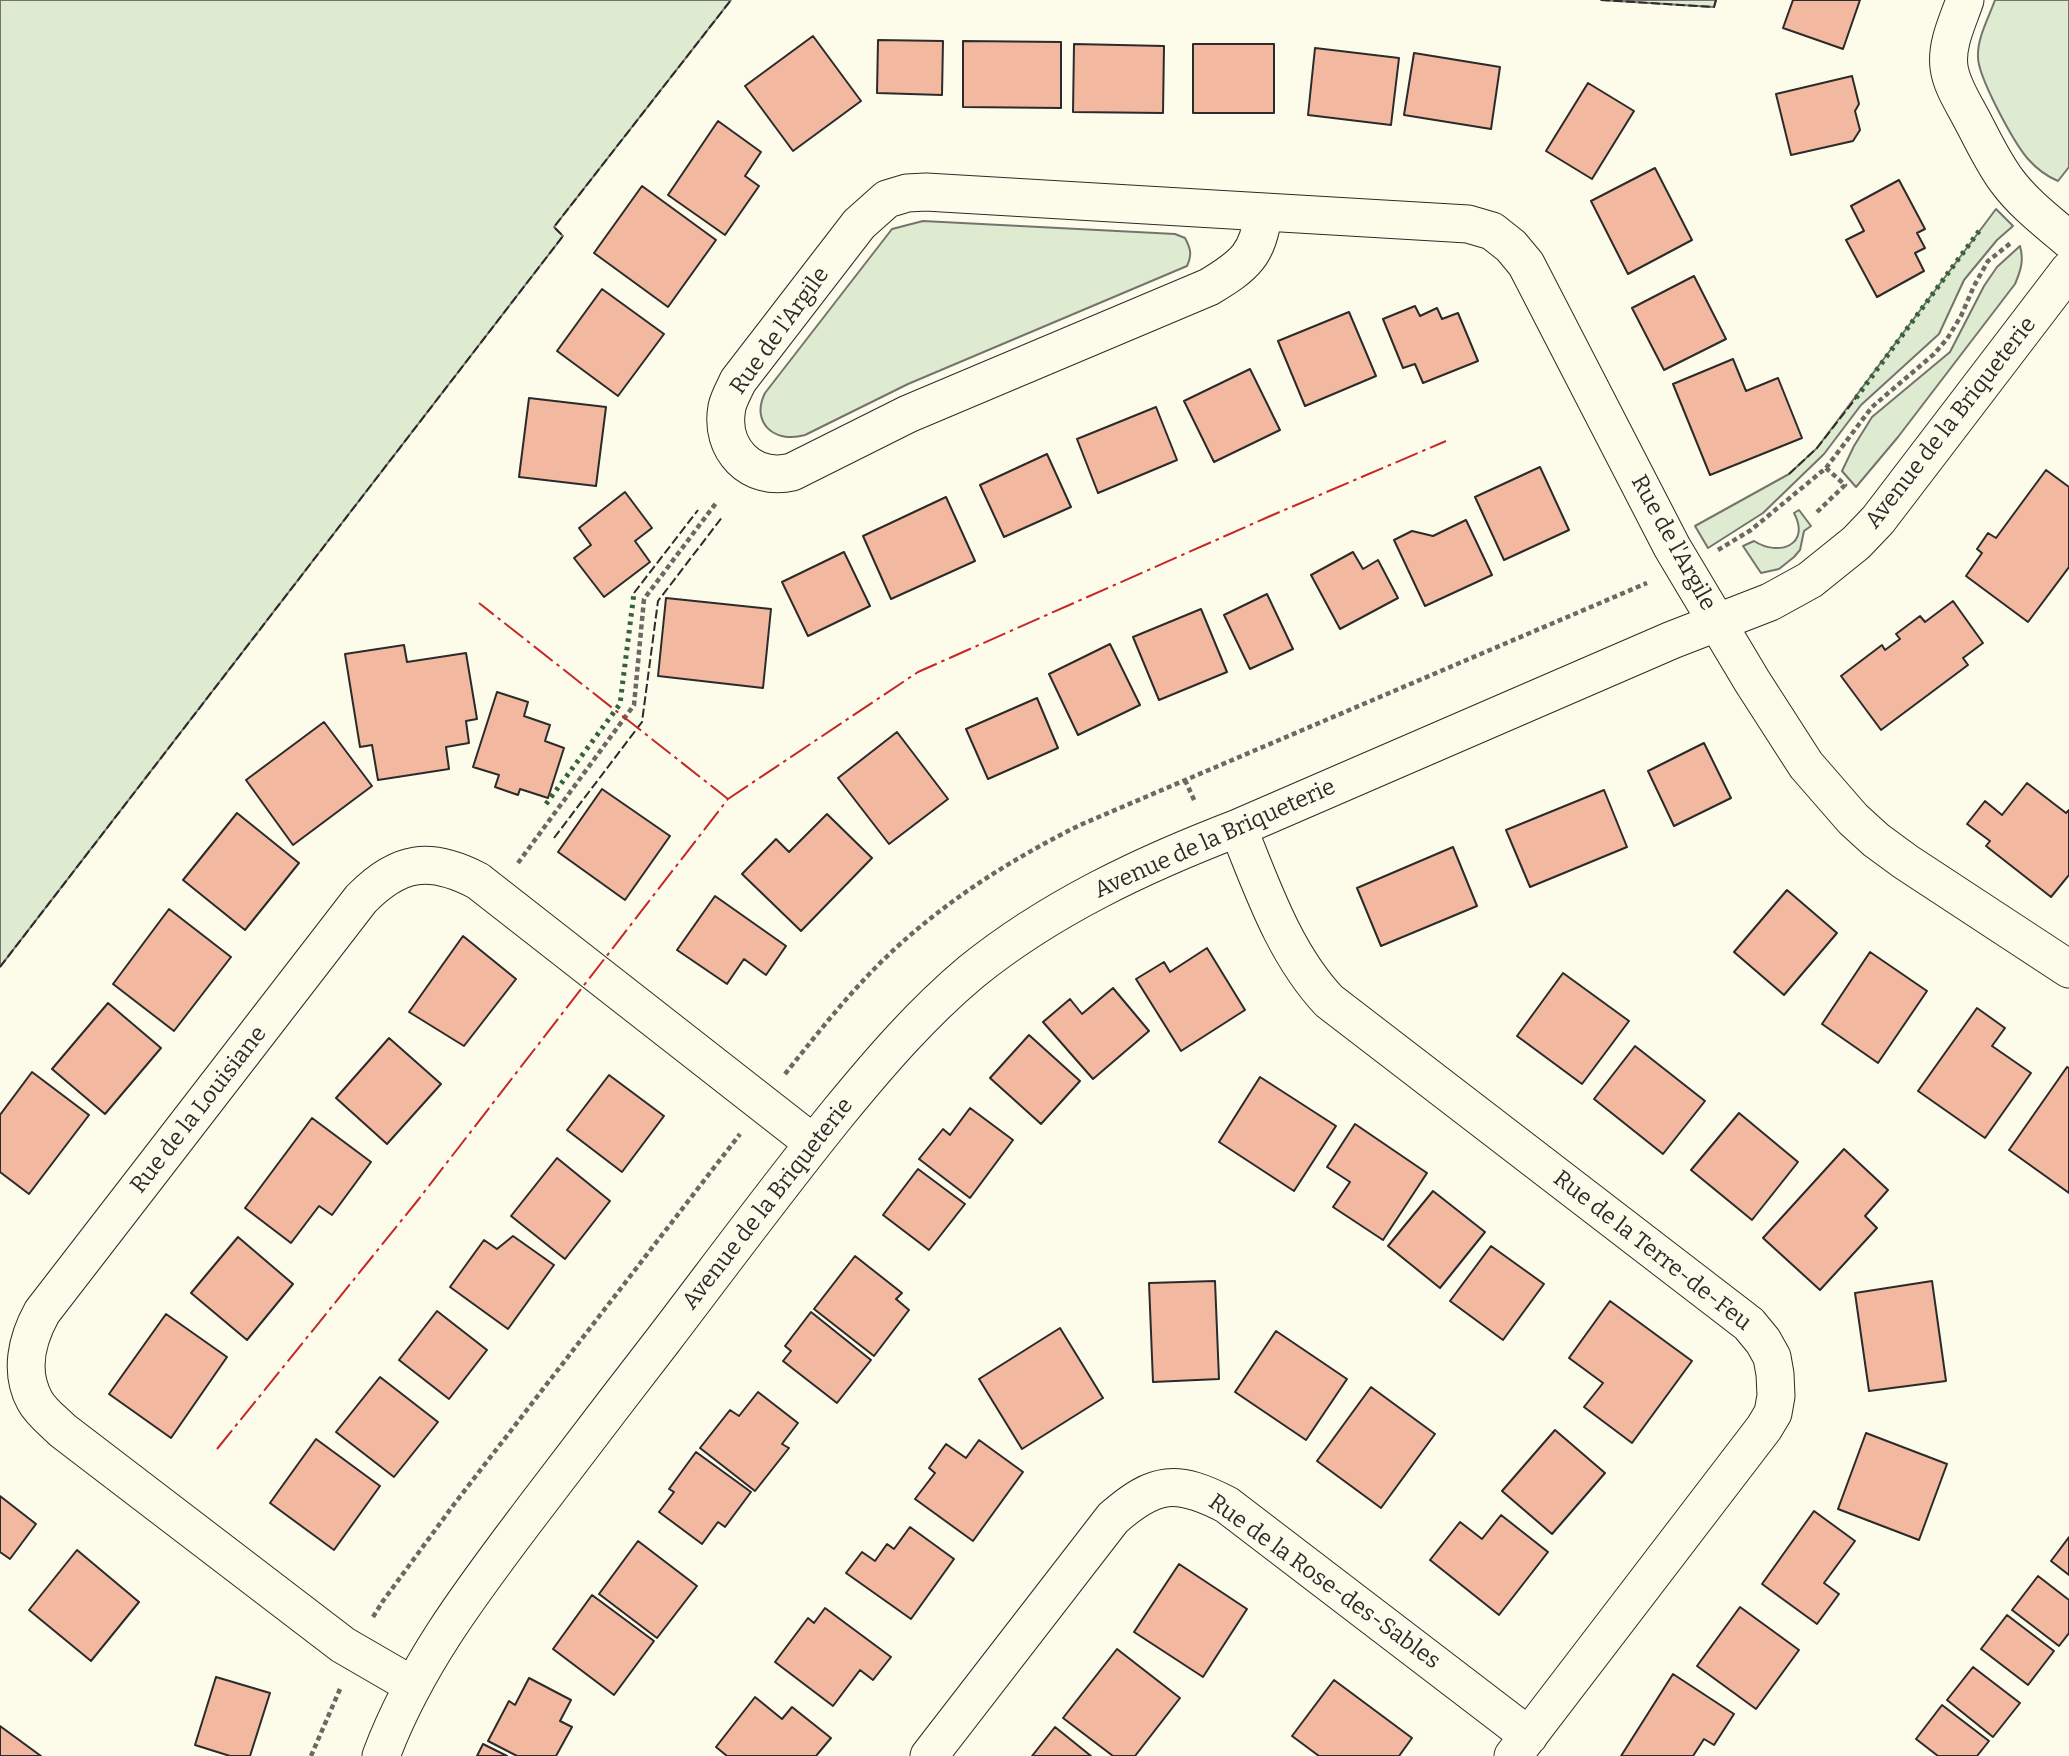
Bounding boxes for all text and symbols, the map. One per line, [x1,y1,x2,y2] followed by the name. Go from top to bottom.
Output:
[725,262,835,400] street label: Rue de l'Argile
[1860,312,2042,534] street label: Avenue de la Briqueterie
[1624,471,1722,615] street label: Rue de l'Argile
[1090,773,1340,905] street label: Avenue de la Briqueterie
[125,1021,273,1199] street label: Rue de la Louisiane
[677,1093,859,1315] street label: Avenue de la Briqueterie
[1548,1165,1756,1337] street label: Rue de la Terre-de-Feu
[1203,1489,1445,1675] street label: Rue de la Rose-des-Sables

